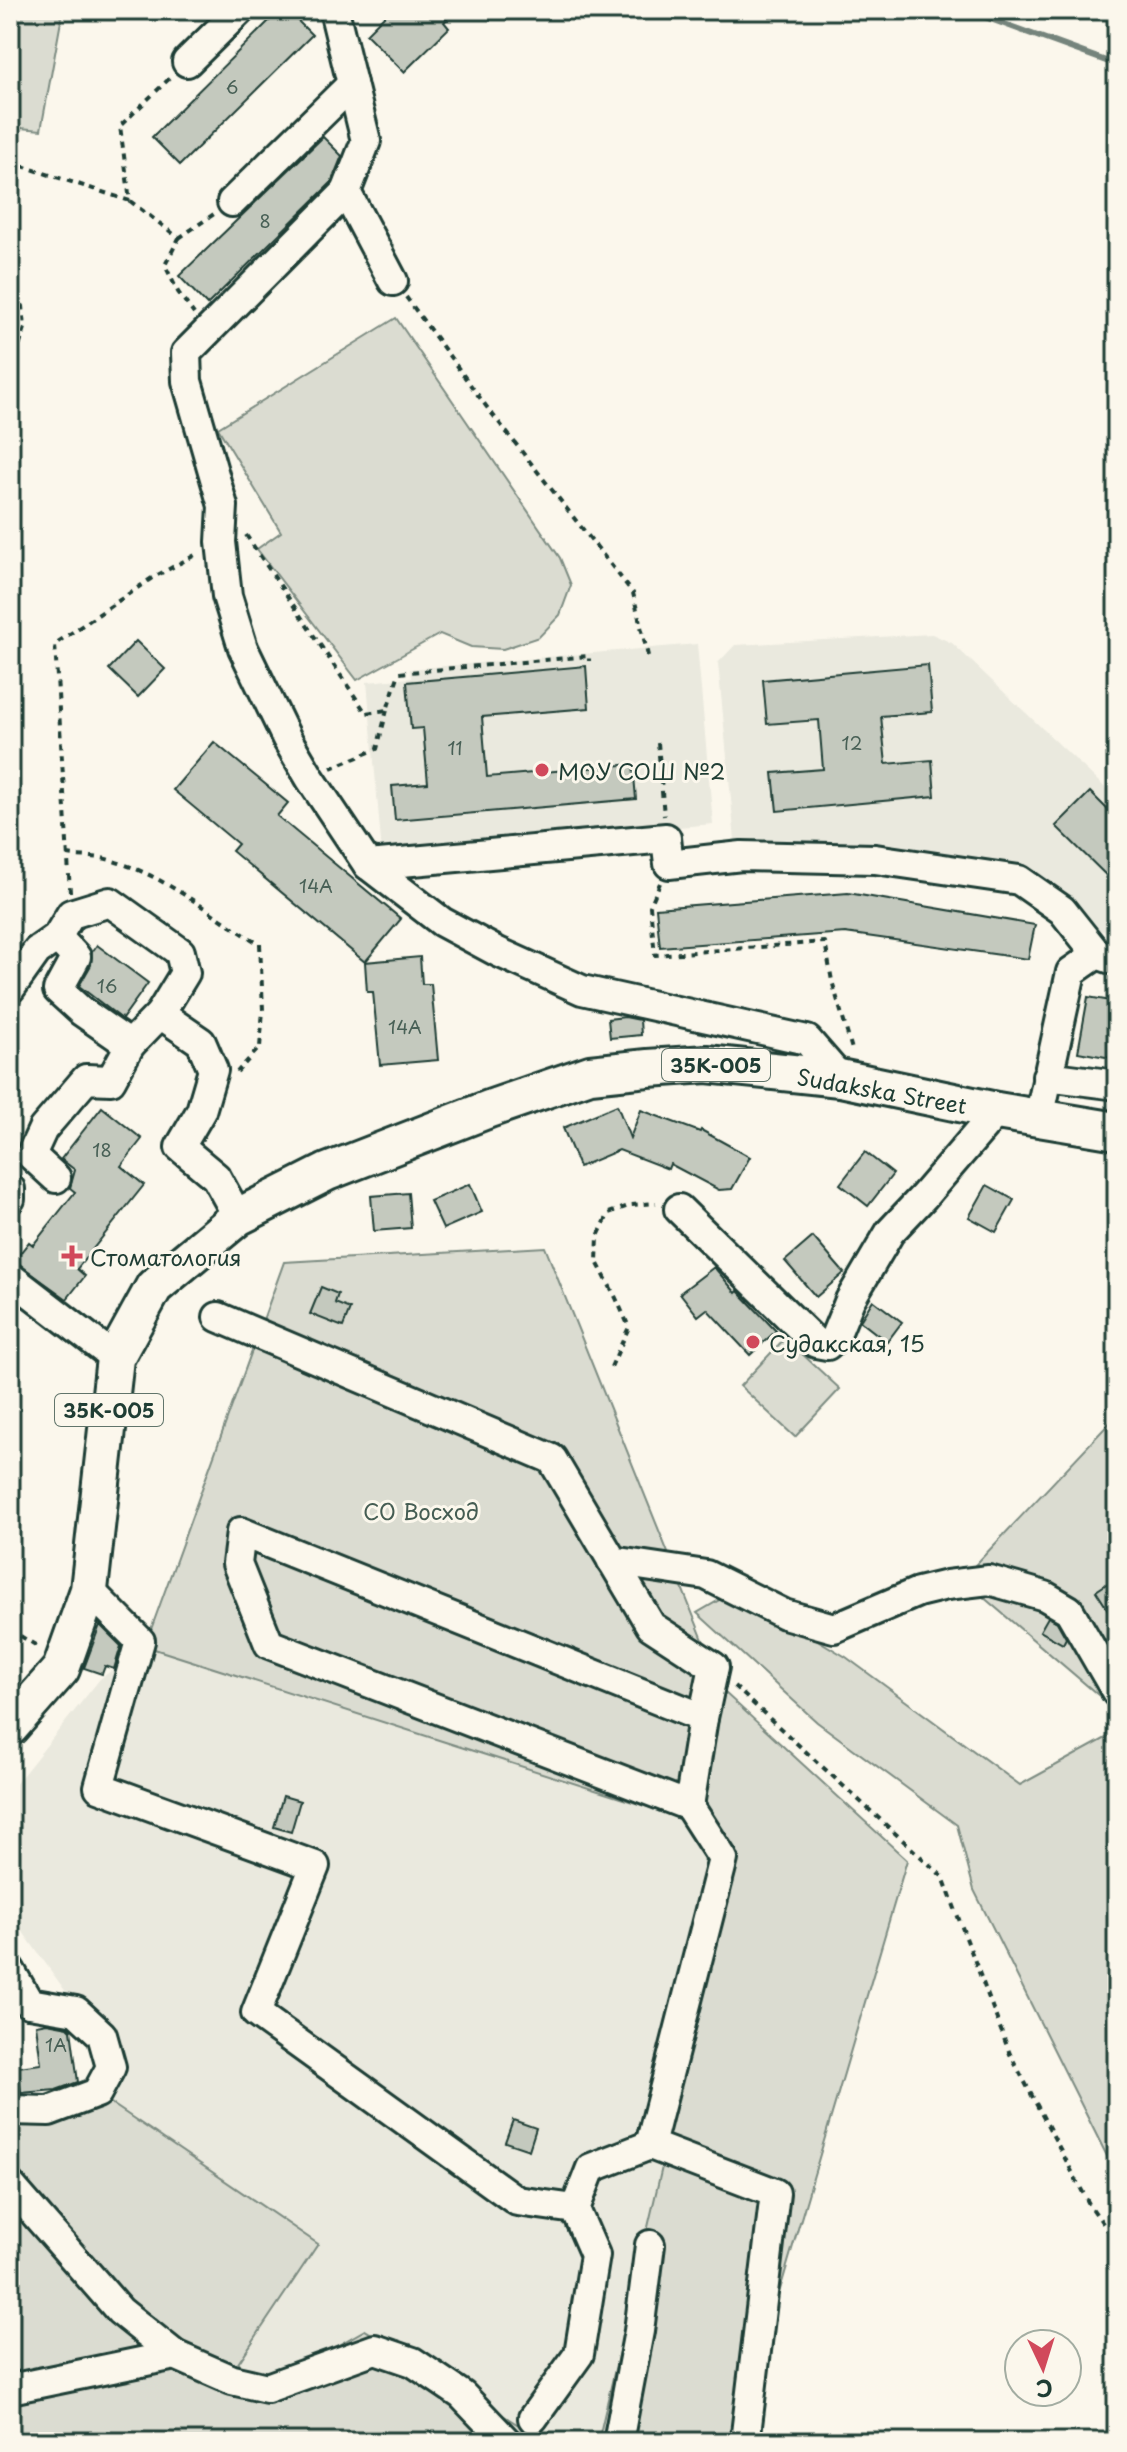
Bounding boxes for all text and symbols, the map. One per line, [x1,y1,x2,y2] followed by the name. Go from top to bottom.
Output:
[226,73,238,100] house number: 6
[259,207,271,234] house number: 8
[842,729,862,756] house number: 12
[447,734,463,761] house number: 11
[558,754,725,787] place label: МОУ СОШ №2
[533,761,551,779] marker: МОУ СОШ №2
[299,872,333,899] house number: 14А
[97,972,117,999] house number: 16
[388,1013,422,1040] house number: 14А
[662,1049,770,1081] road number: 35К-005
[795,1059,969,1121] street label: Sudakska Street
[92,1136,112,1163] house number: 18
[90,1240,242,1273] place label: Стоматология
[61,1245,83,1267] marker: Стоматология
[769,1326,925,1359] place label: Судакская, 15
[744,1333,762,1351] marker: Судакская, 15
[55,1394,163,1426] road number: 35К-005
[363,1494,479,1527] park label: СО Восход
[45,2031,67,2058] house number: 1А
[1003,2328,1083,2408] north arrow
[1035,2372,1054,2406] text: С

